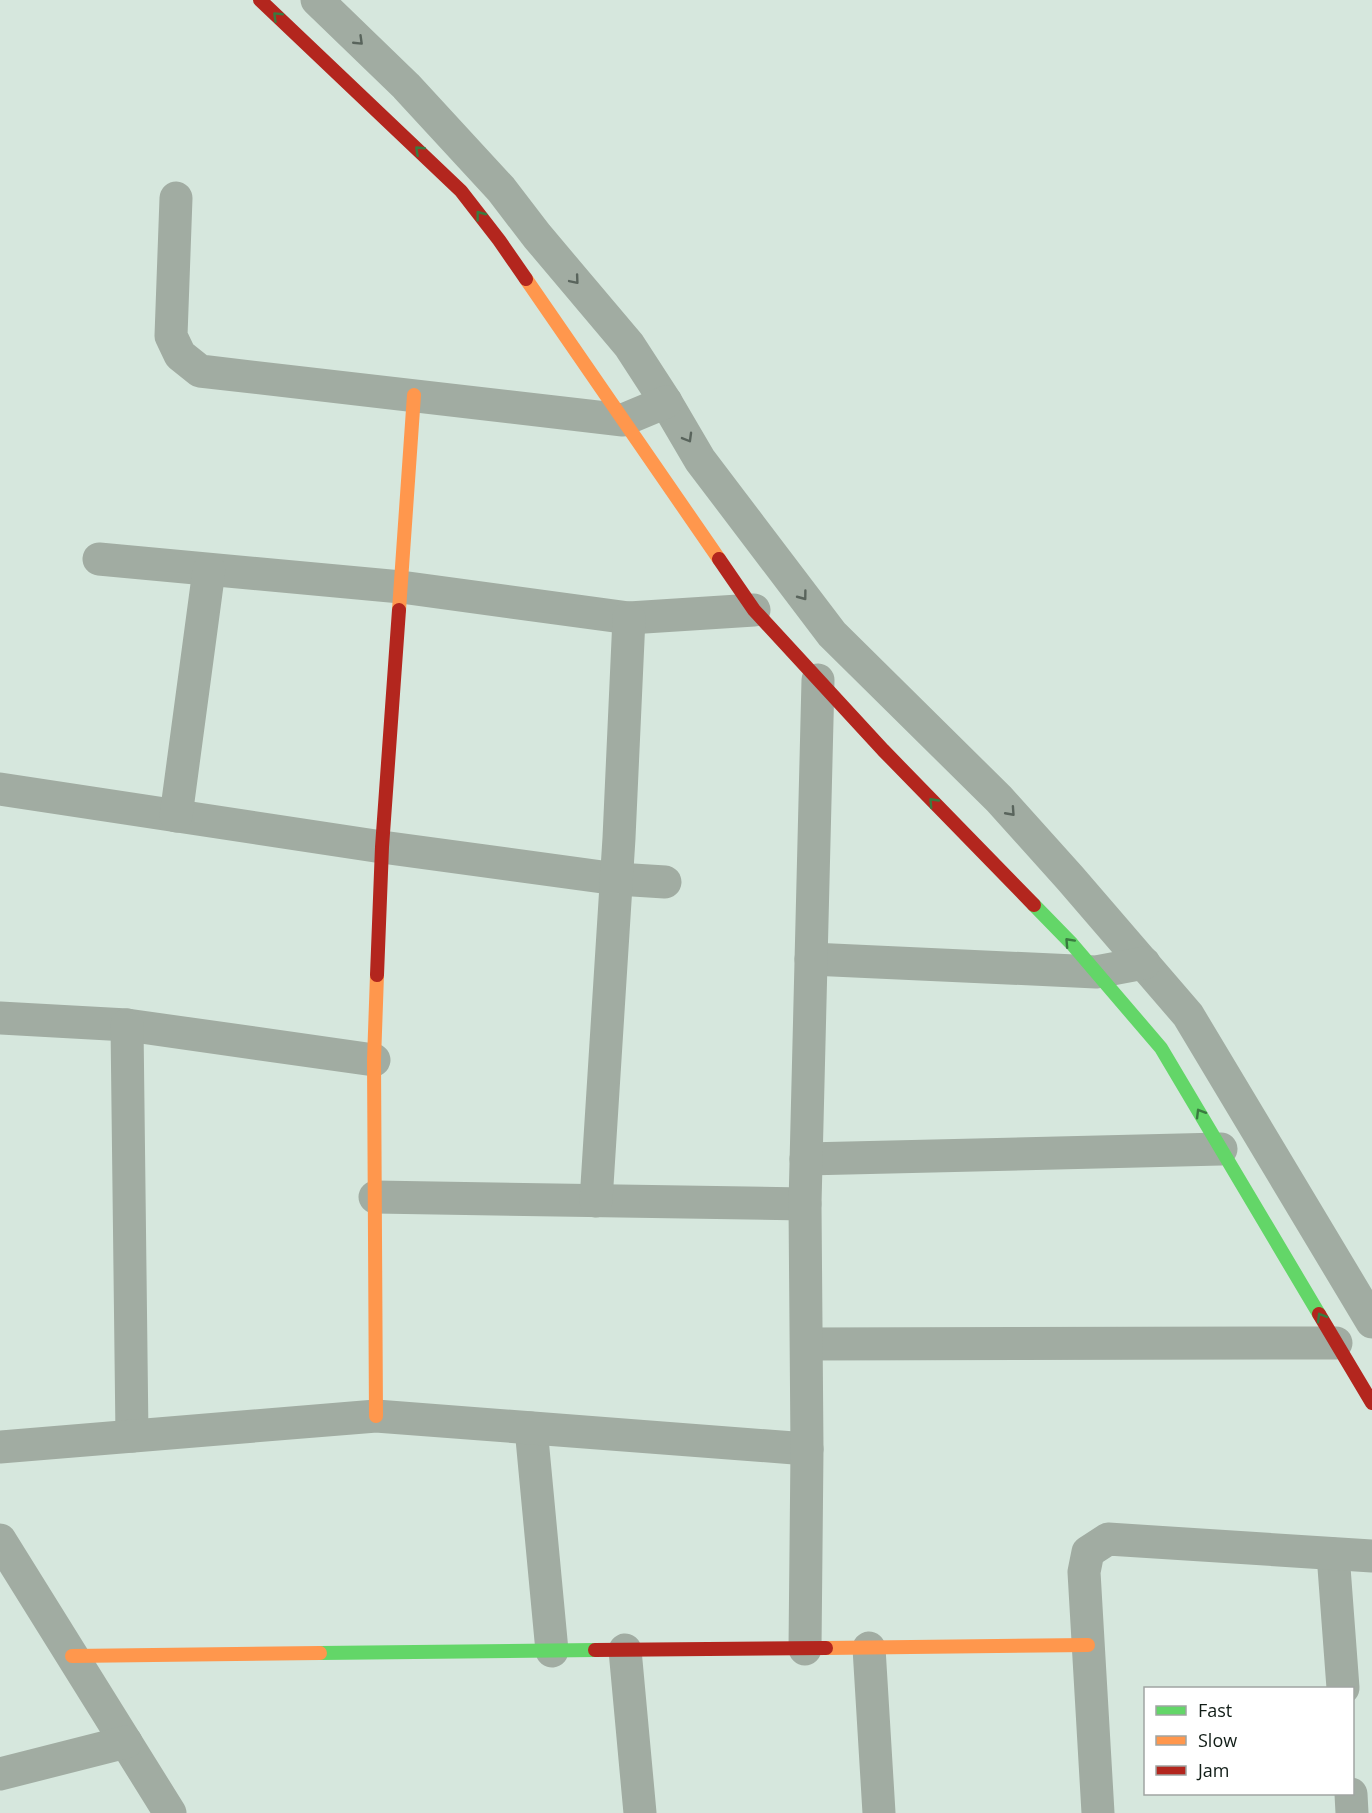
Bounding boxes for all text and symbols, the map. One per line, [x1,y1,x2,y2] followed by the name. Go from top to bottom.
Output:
[274,12,284,23] one-way arrow
[352,33,363,44] one-way arrow
[415,147,426,158] one-way arrow
[477,211,488,222] one-way arrow
[568,273,579,284] one-way arrow
[680,432,692,443] one-way arrow
[796,589,807,600] one-way arrow
[930,799,941,810] one-way arrow
[1003,804,1014,815] one-way arrow
[1065,938,1076,948] one-way arrow
[1195,1109,1207,1119] one-way arrow
[1316,1313,1328,1323] one-way arrow
[1144,1687,1354,1795] legend
[1198,1698,1232,1722] text: Fast
[1198,1728,1237,1752] text: Slow
[1196,1758,1230,1782] text: Jam

